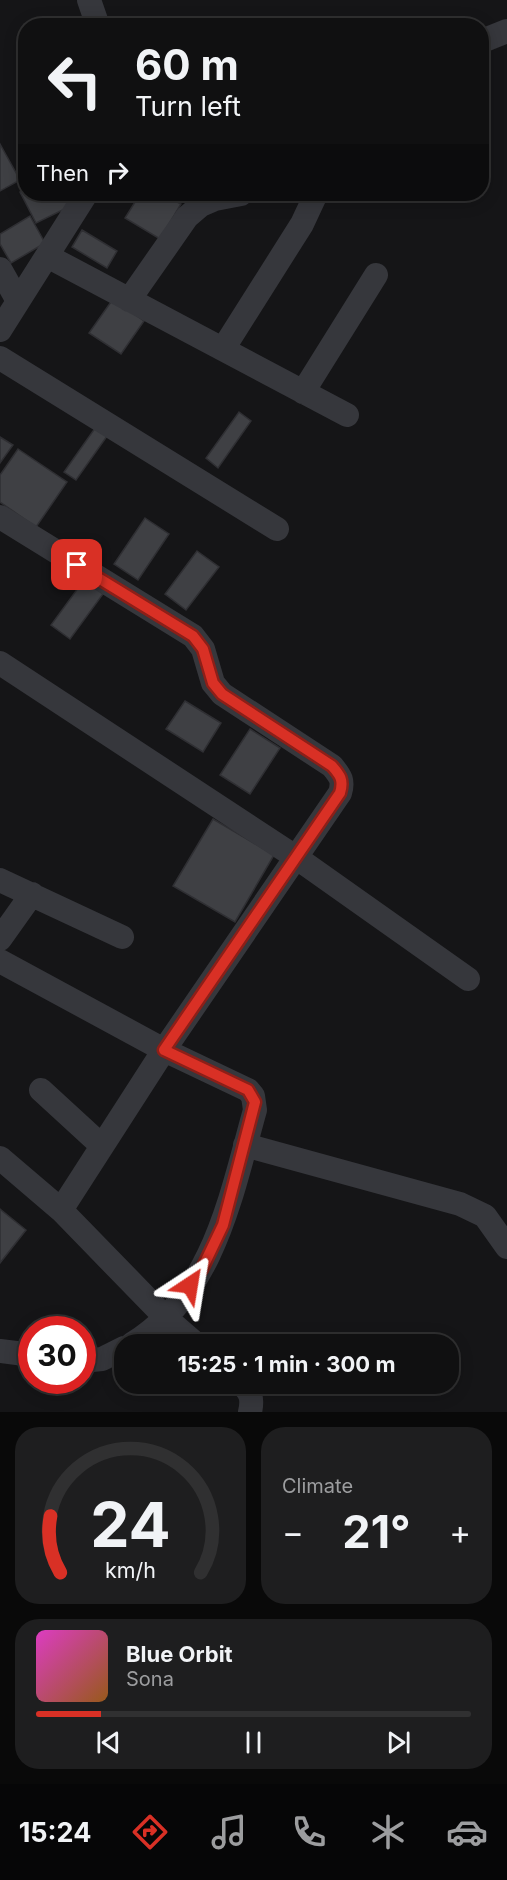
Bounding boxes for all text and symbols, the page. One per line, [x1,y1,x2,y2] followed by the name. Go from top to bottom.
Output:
[135,39,239,90] text: 60 m
[36,42,114,120] icon: left
[135,90,241,123] text: Turn left
[101,156,134,189] icon: right
[36,160,89,186] text: Then
[51,539,102,590] pin
[60,548,93,581] icon: arrive
[158,1253,222,1317] position arrow
[18,1316,96,1394] speed limit sign: 30
[178,1351,395,1377] text: 15:25 · 1 min · 300 m
[282,1474,353,1498] text: Climate
[90,1487,171,1562] text: 24
[342,1504,411,1559] text: 21°
[282,1512,304,1552] text: −
[449,1512,471,1552] text: +
[105,1557,156,1583] text: km/h
[126,1641,233,1667] text: Blue Orbit
[126,1667,174,1691] text: Sona
[92,1726,125,1759] icon: previous
[237,1726,270,1759] icon: pause
[382,1726,415,1759] icon: next
[129,1811,171,1853] icon: directions
[208,1811,250,1853] icon: music
[288,1811,330,1853] icon: phone
[367,1811,409,1853] icon: climate
[446,1811,488,1853] icon: car
[19,1816,91,1849] text: 15:24

